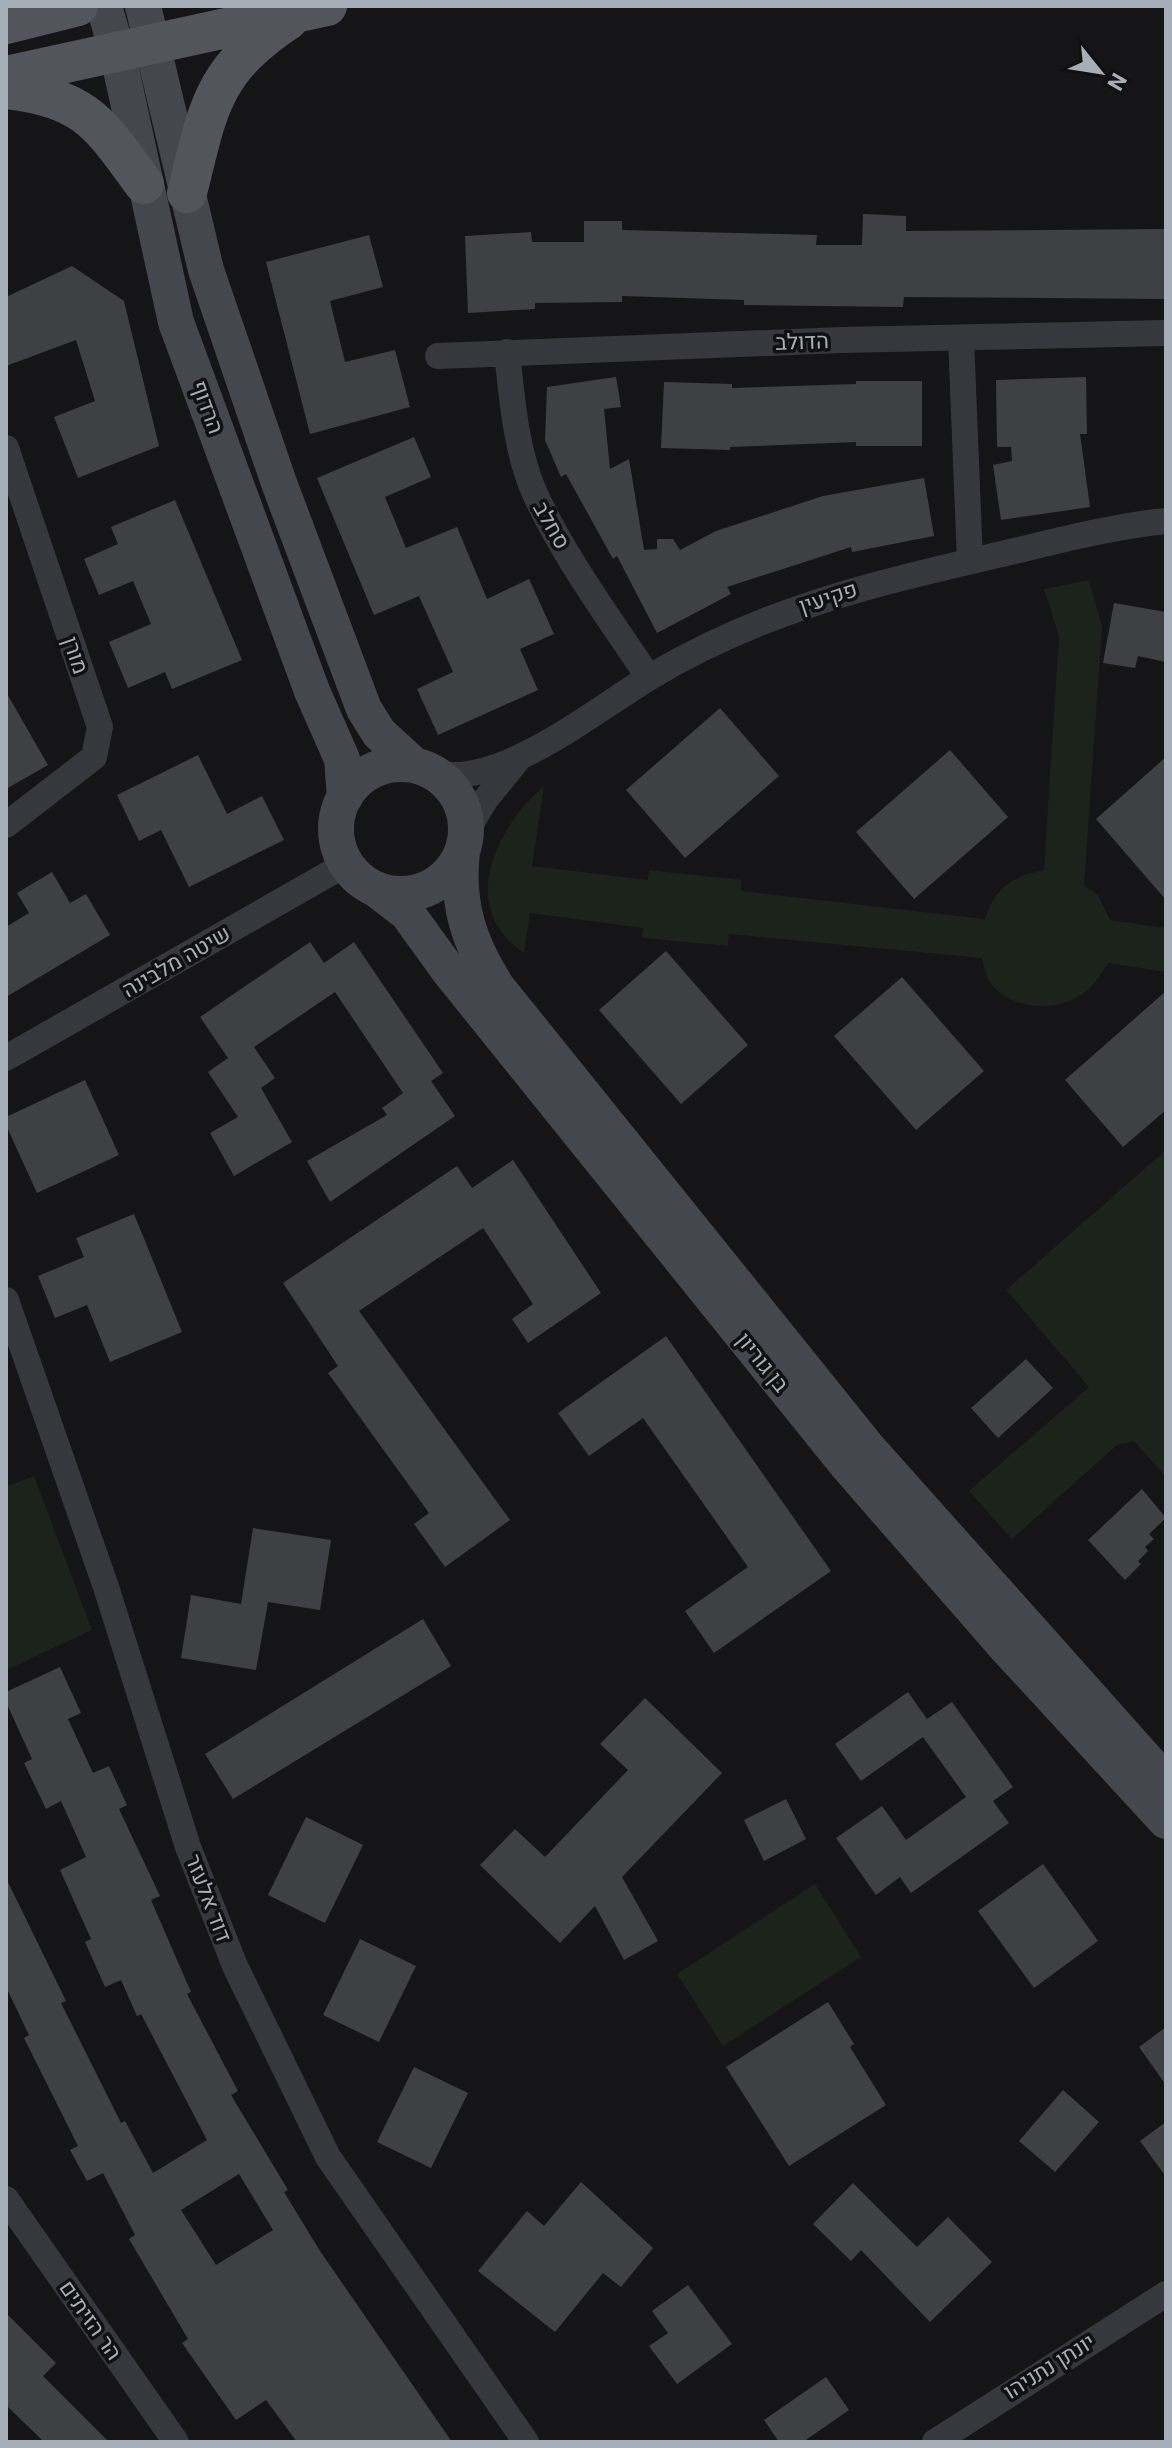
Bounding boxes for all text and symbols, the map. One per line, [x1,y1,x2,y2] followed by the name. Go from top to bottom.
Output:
[1060,32,1140,112] north arrow
[1102,69,1132,95] text: N
[775,328,829,355] street label: הדולב
[186,377,229,437] street label: הרדוף
[528,497,575,553] street label: סחלב
[796,576,860,619] street label: פקיעין
[58,633,93,677] street label: מורן
[118,920,235,1002] street label: שיטה מלבינה
[731,1328,794,1397] street label: בן גוריון
[180,1851,237,1945] street label: דוד אלעזר
[54,2276,127,2365] street label: הר הזיתים
[999,2329,1099,2404] street label: יונתן נתניהו

